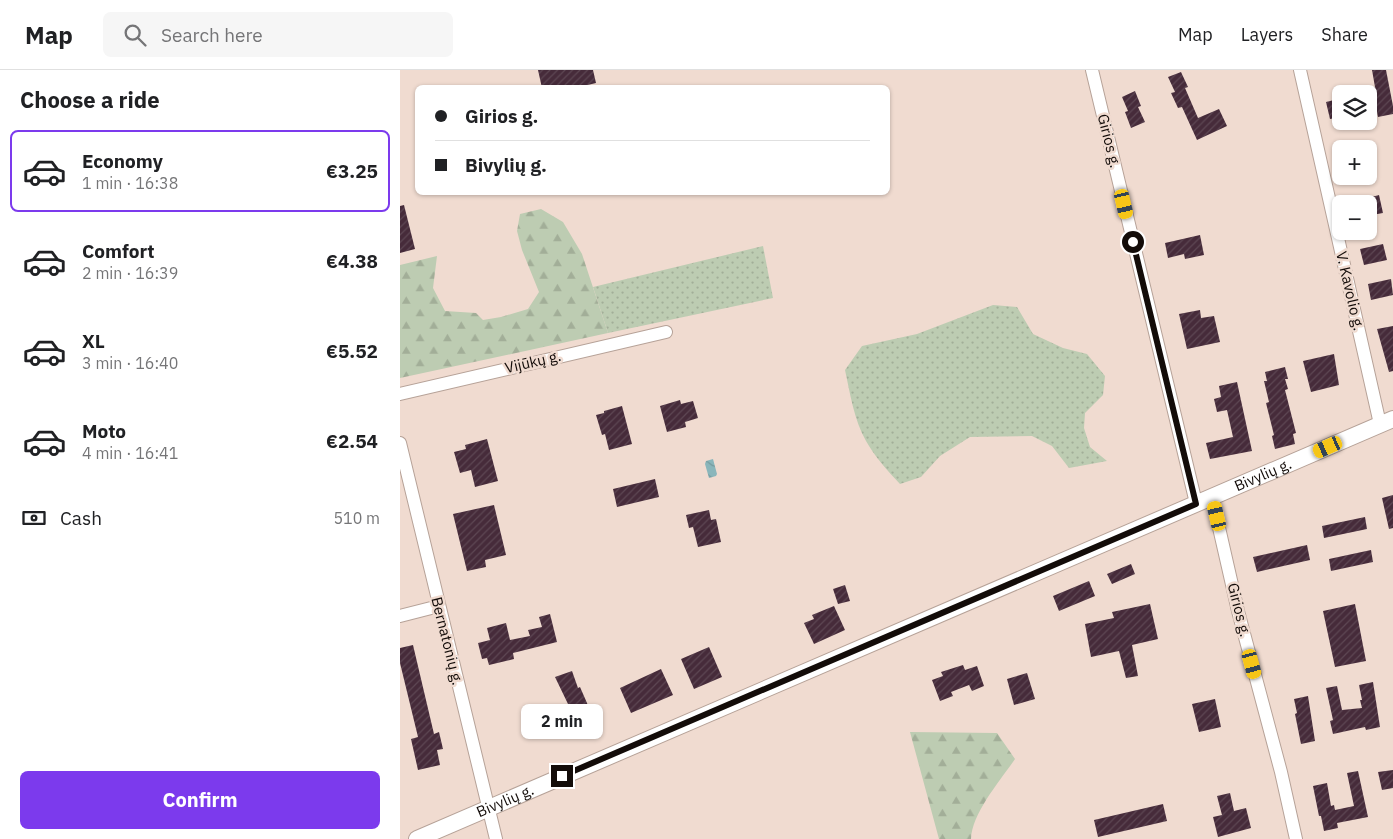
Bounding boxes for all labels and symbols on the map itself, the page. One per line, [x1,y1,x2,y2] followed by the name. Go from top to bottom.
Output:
[1094,112,1125,170] street label: Girios g.
[1113,188,1134,220] car
[1122,231,1144,253] route start
[1332,249,1369,332] street label: V. Kavolio g.
[503,346,563,377] street label: Vijūkų g.
[1311,434,1344,460] car
[1231,454,1294,495] street label: Bivylių g.
[1206,500,1227,532] car
[1224,581,1255,639] street label: Girios g.
[427,595,468,687] street label: Bernatonių g.
[1240,648,1263,680] car
[521,704,603,738] callout: 2 min
[551,765,573,787] route end
[473,780,537,821] street label: Bivylių g.

